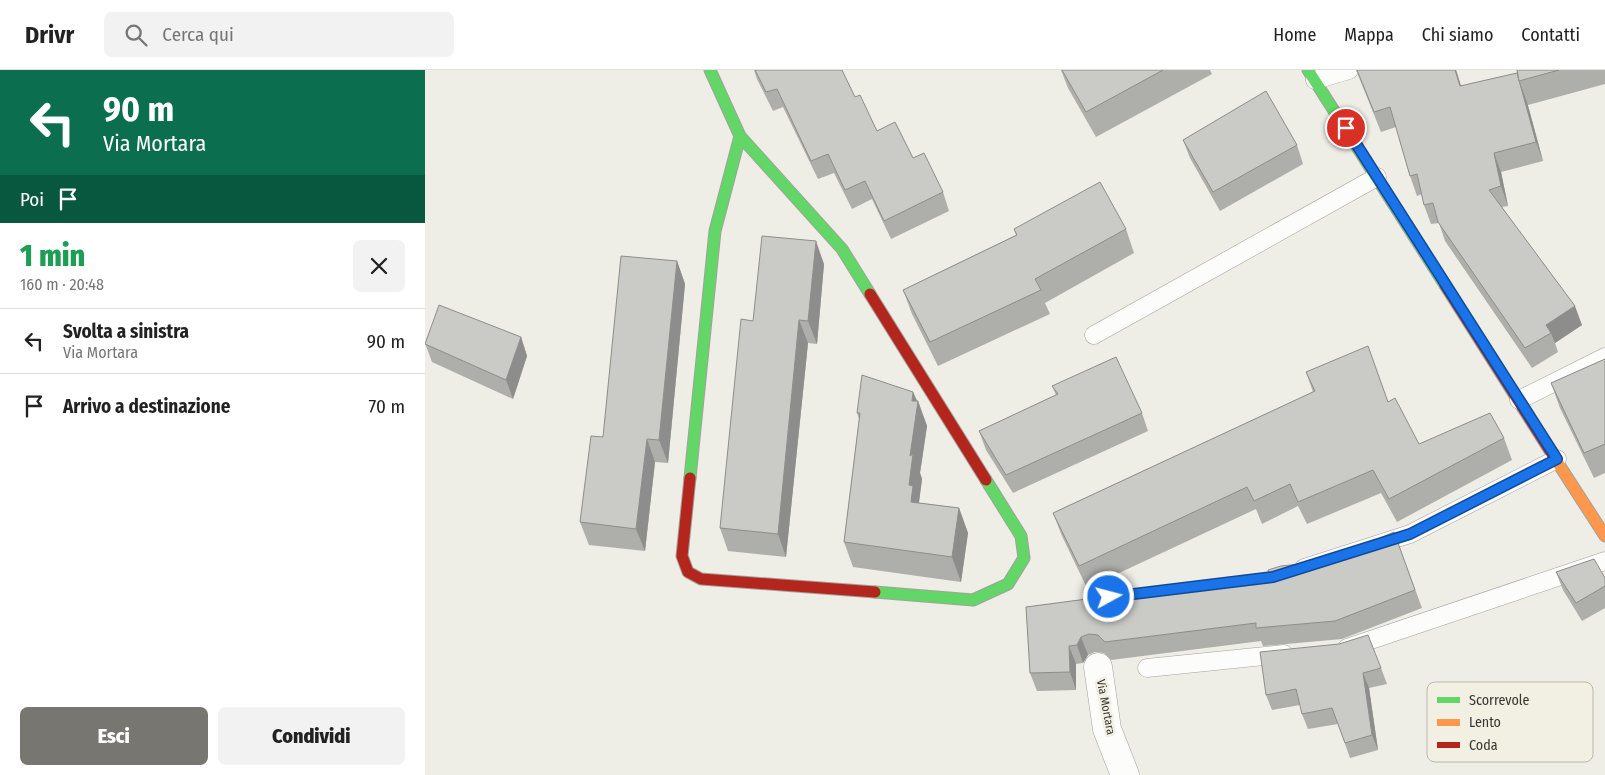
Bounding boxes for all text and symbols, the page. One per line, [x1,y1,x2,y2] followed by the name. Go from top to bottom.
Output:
[104,12,454,57] search box
[25,21,74,49] text: Drivr
[122,21,150,49] icon: search
[162,23,234,46] text: Cerca qui
[1273,24,1316,46] text: Home
[1344,24,1394,46] text: Mappa
[1422,24,1493,46] text: Chi siamo
[1521,24,1580,46] text: Contatti
[103,88,174,130] text: 90 m
[20,90,85,155] icon: left
[1325,107,1367,149] pin
[1332,114,1360,142] icon: arrive
[103,130,206,157] text: Via Mortara
[54,185,82,213] icon: arrive
[20,188,44,211] text: Poi
[20,238,85,274] text: 1 min
[353,240,405,292] button: close
[20,275,104,294] text: 160 m · 20:48
[63,320,189,343] text: Svolta a sinistra
[20,327,48,355] icon: left
[367,330,405,353] text: 90 m
[63,343,138,362] text: Via Mortara
[20,392,48,420] icon: arrive
[63,395,230,418] text: Arrivo a destinazione
[369,395,405,418] text: 70 m
[1082,570,1134,622] position arrow
[1094,678,1118,736] street label: Via Mortara
[1427,682,1593,762] legend
[1469,692,1529,709] text: Scorrevole
[20,707,208,765] button: Esci
[218,707,405,765] button: Condividi
[1469,714,1501,731] text: Lento
[1469,737,1498,754] text: Coda

